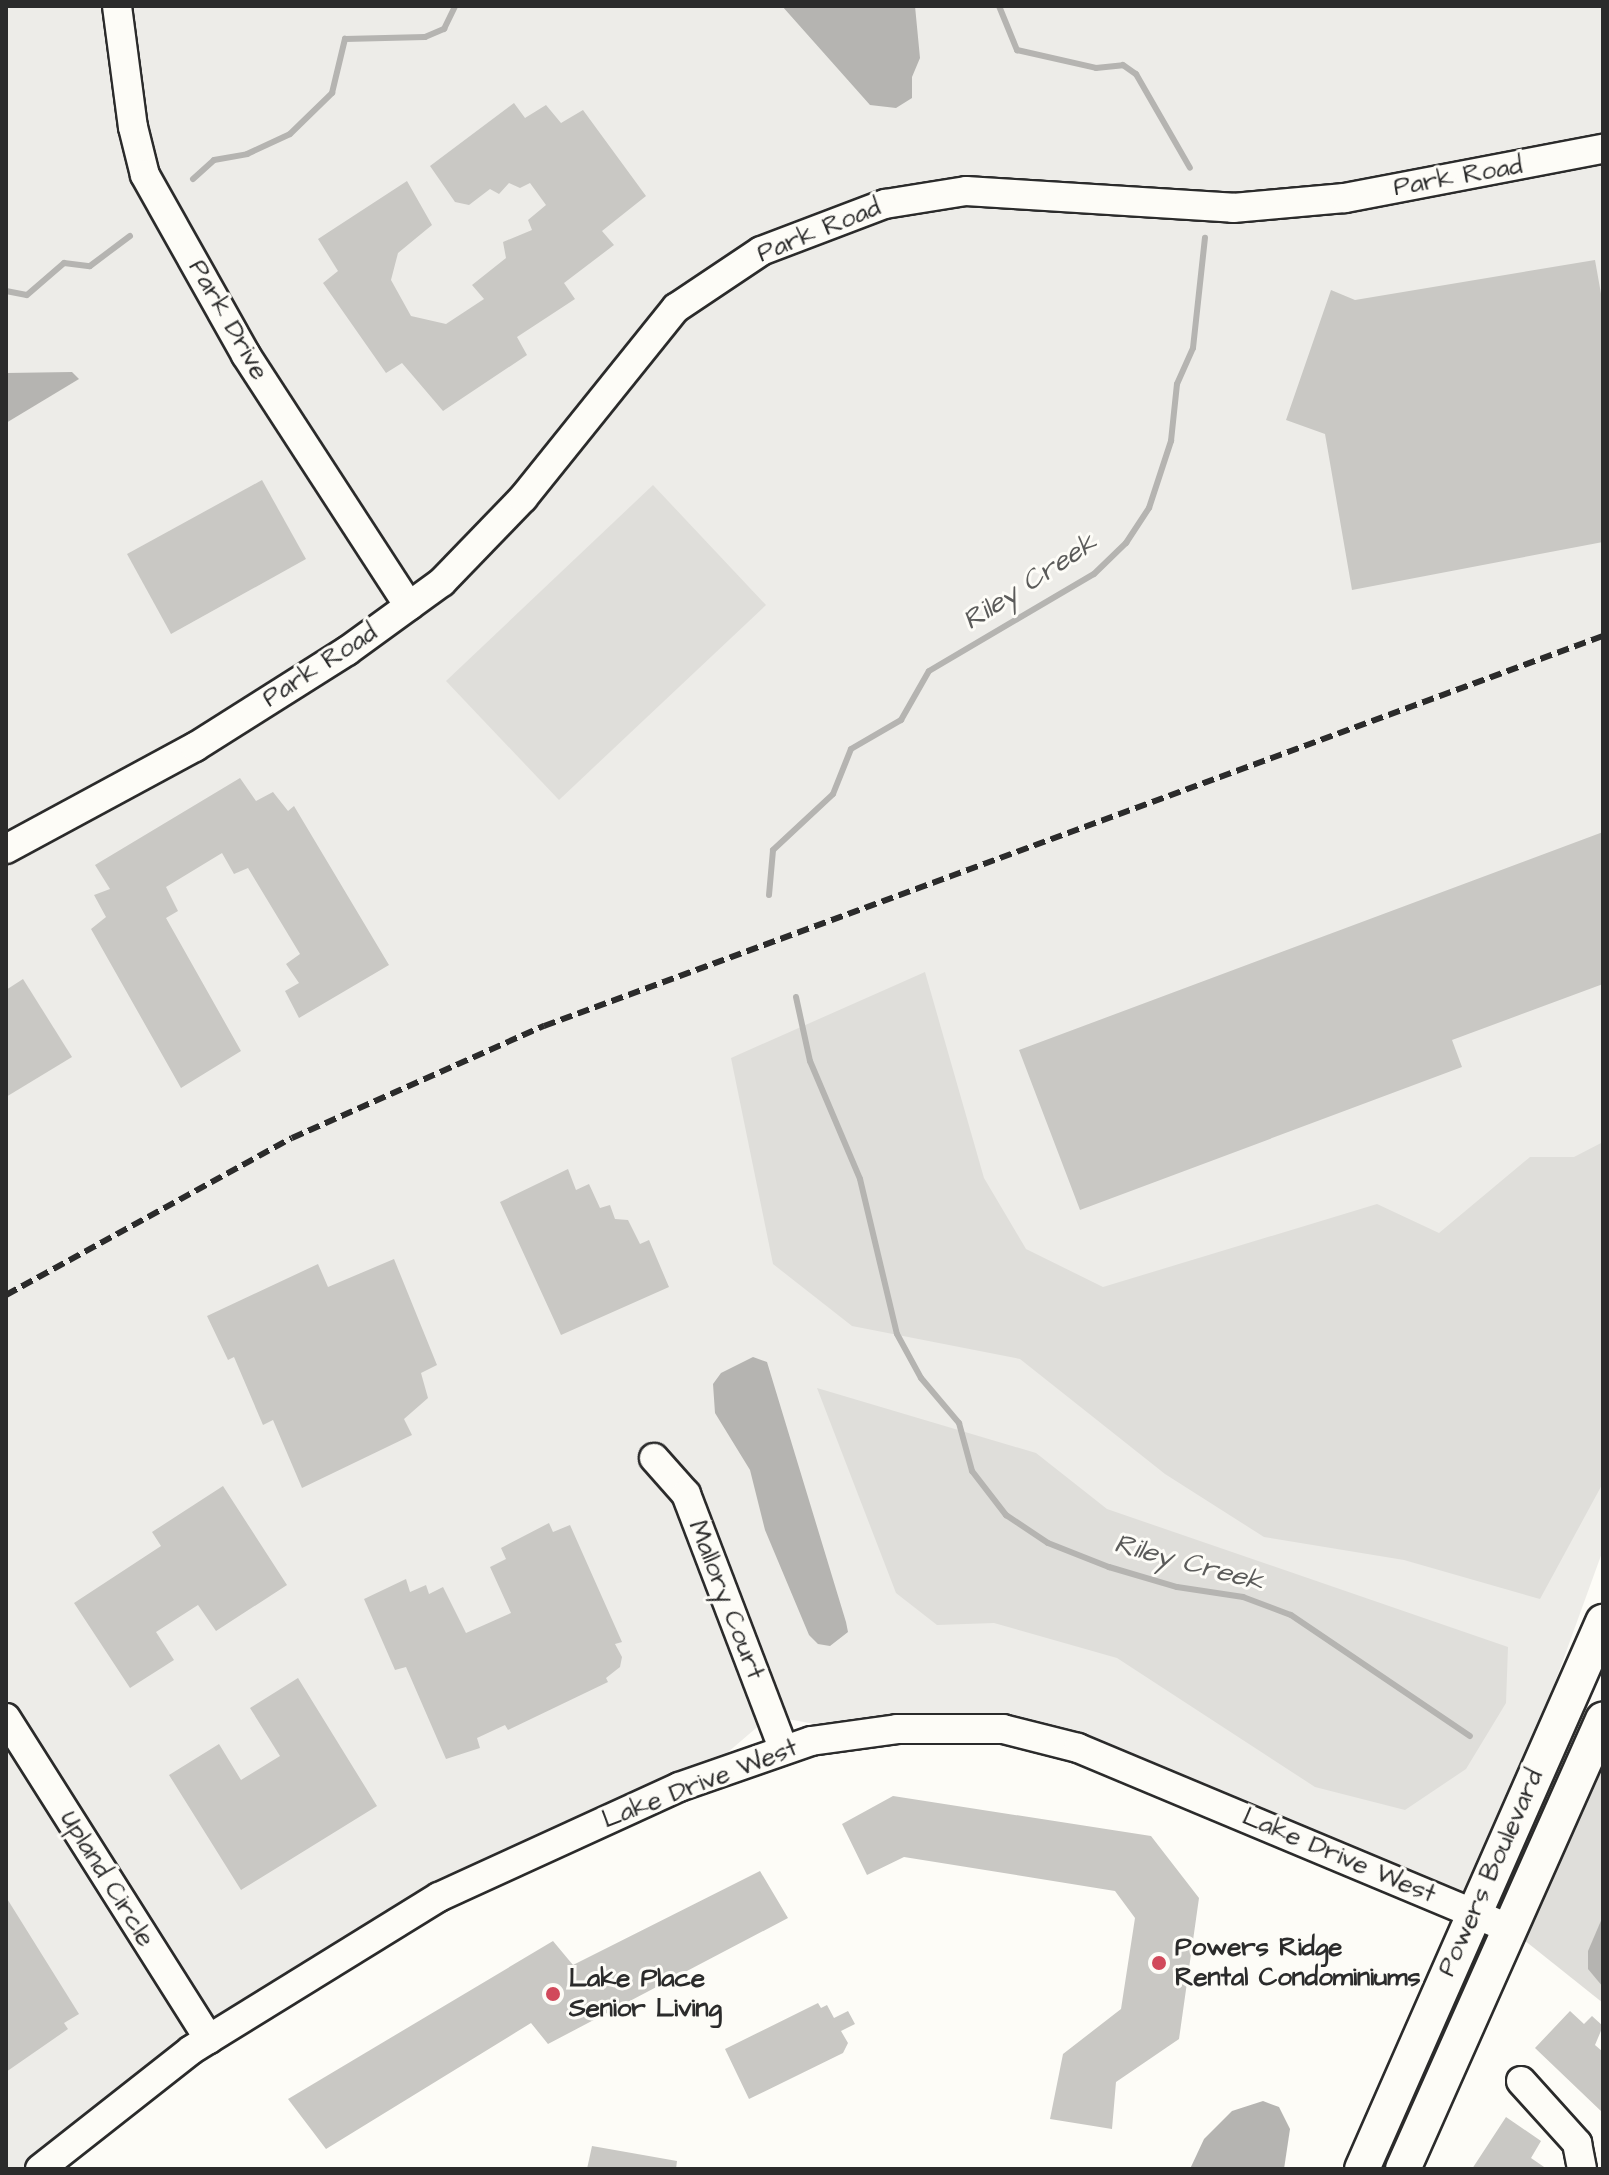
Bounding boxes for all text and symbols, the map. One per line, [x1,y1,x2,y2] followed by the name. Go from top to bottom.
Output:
[1391,150,1525,204] street label: Park Road
[753,192,885,270] street label: Park Road
[181,255,275,385] street label: Park Drive
[957,526,1103,638] water label: Riley Creek
[257,617,383,715] street label: Park Road
[681,1516,771,1684] street label: Mallory Court
[1111,1527,1267,1599] water label: Riley Creek
[598,1732,802,1836] street label: Lake Drive West
[1431,1765,1551,1981] street label: Powers Boulevard
[1238,1801,1440,1911] street label: Lake Drive West
[53,1805,161,1953] street label: Upland Circle
[1175,1932,1420,1994] place label: Powers Ridge Rental Condominiums
[1150,1954,1168,1972] marker: Powers Ridge Rental Condominiums
[569,1963,722,2024] place label: Lake Place Senior Living
[544,1985,562,2003] marker: Lake Place Senior Living

